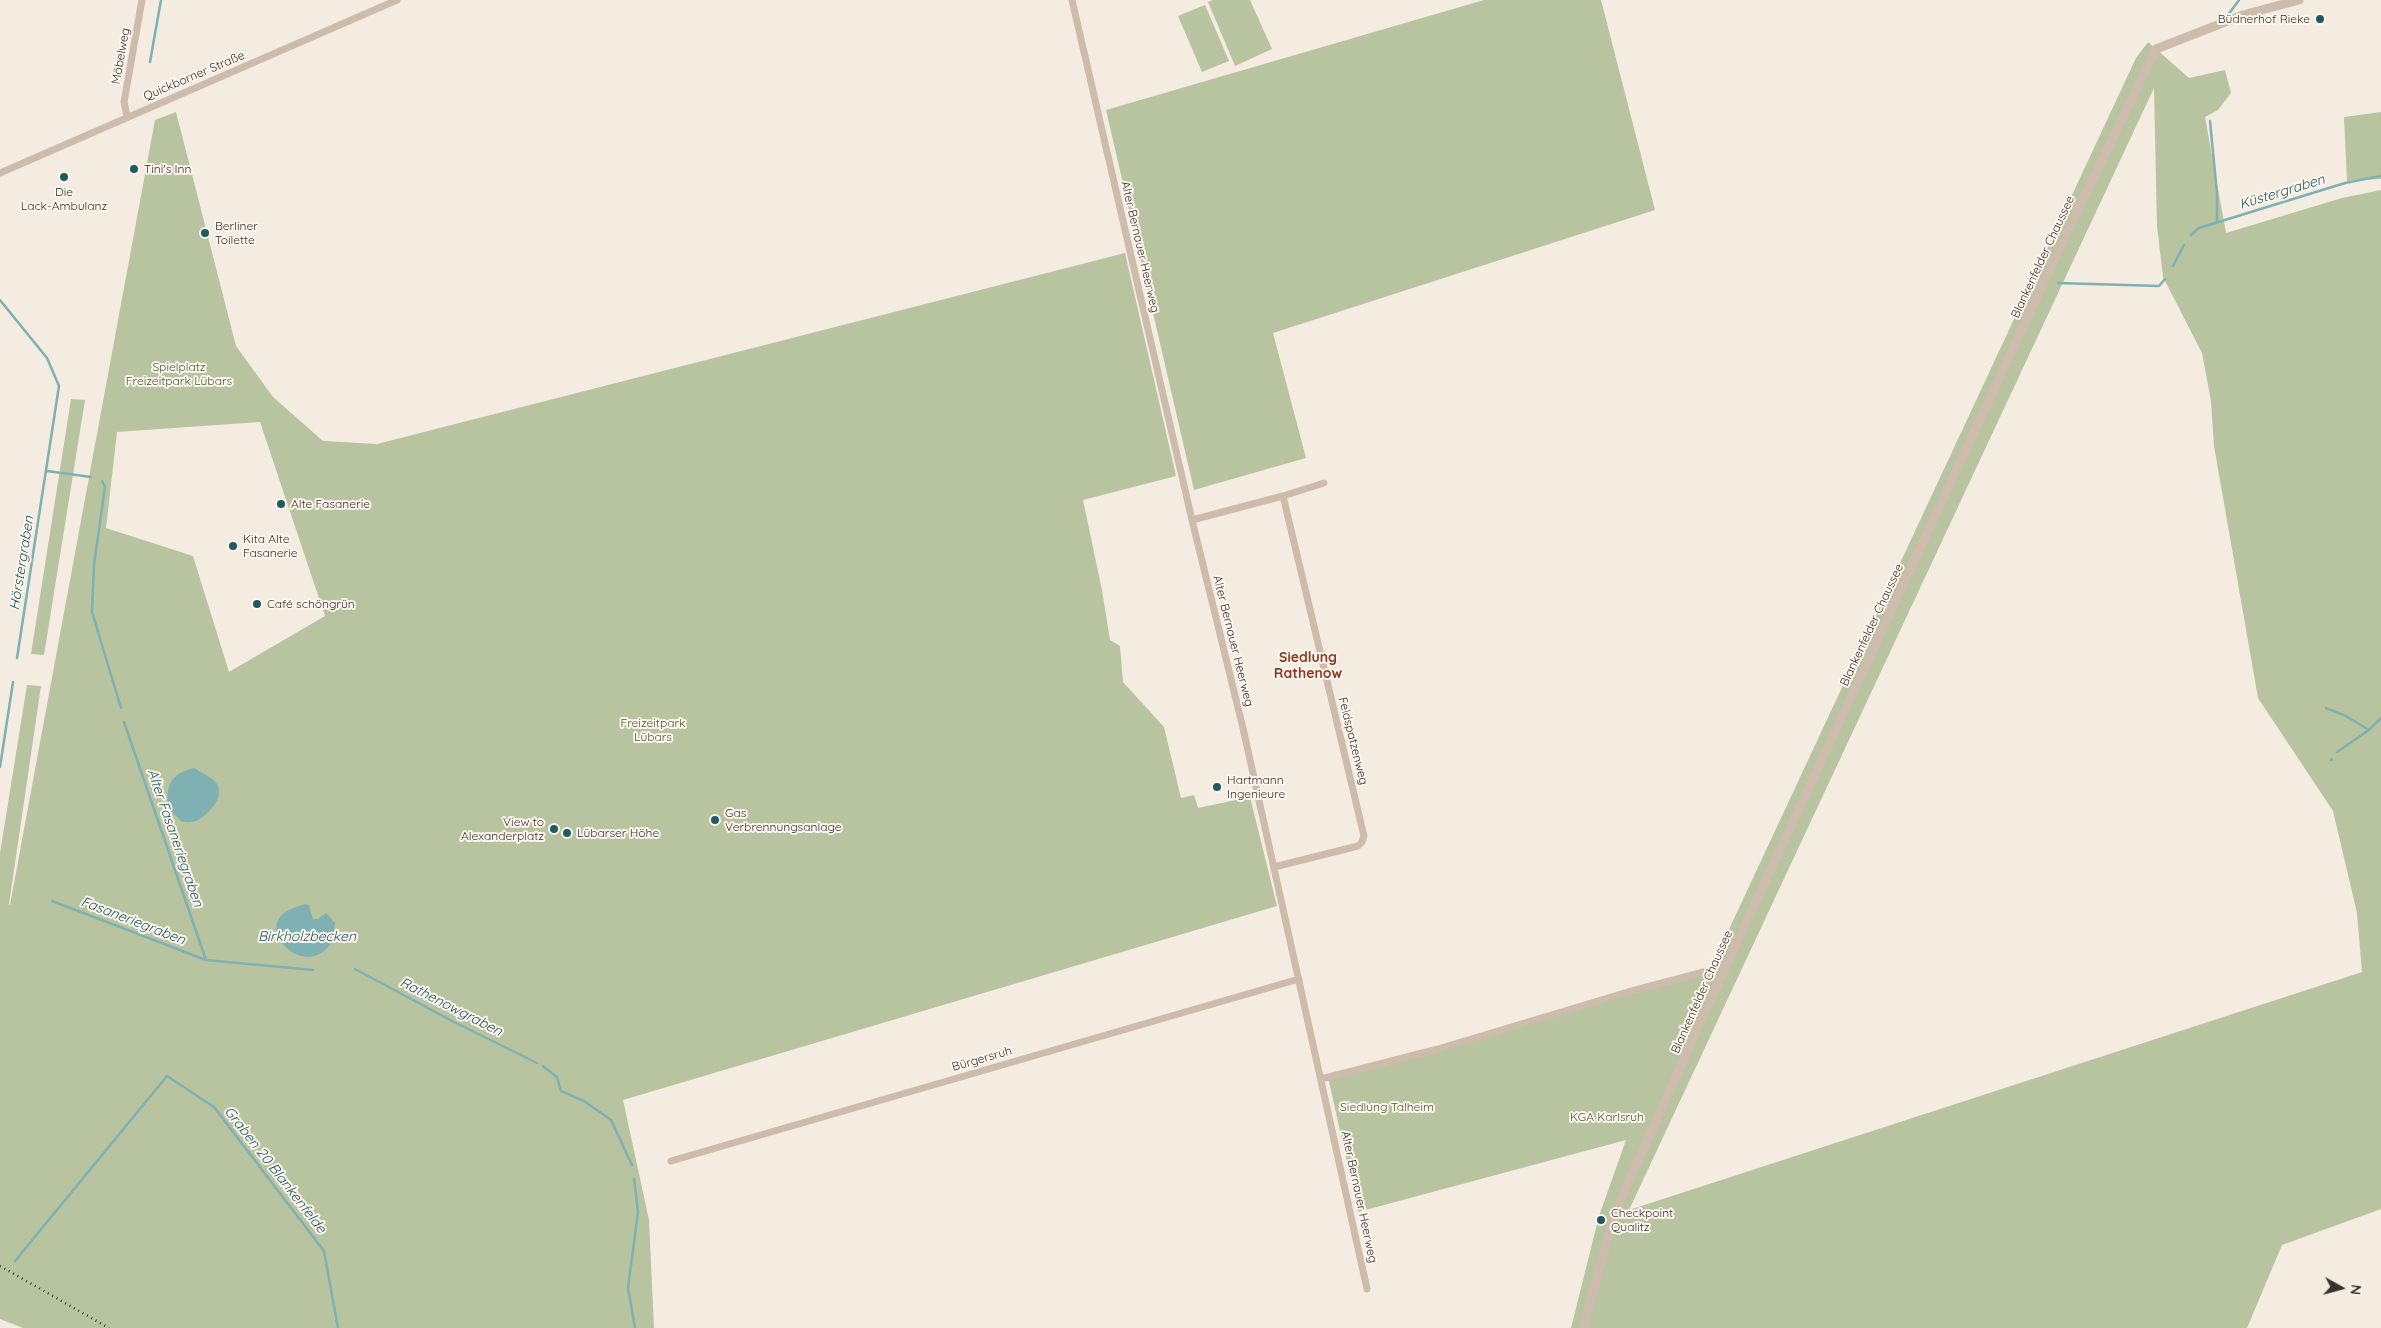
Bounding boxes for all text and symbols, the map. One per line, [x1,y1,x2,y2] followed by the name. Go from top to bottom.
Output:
[2218,12,2310,26] place label: Büdnerhof Rieke
[2314,13,2326,25] marker: Büdnerhof Rieke
[109,27,133,85] street label: Möbelweg
[141,48,247,104] street label: Quickborner Straße
[144,162,191,176] place label: Tini's Inn
[128,163,140,175] marker: Tini's Inn
[58,171,70,183] marker: Die Lack-Ambulanz
[2237,171,2327,213] water label: Küstergraben
[1118,180,1162,314] street label: Alter Bernauer Heerweg
[21,185,107,213] place label: Die Lack-Ambulanz
[2008,194,2078,320] street label: Blankenfelder Chaussee
[215,219,258,247] place label: Berliner Toilette
[199,227,211,239] marker: Berliner Toilette
[126,360,232,388] park label: Spielplatz Freizeitpark Lübars
[291,497,370,511] place label: Alte Fasanerie
[275,498,287,510] marker: Alte Fasanerie
[6,515,38,611] water label: Hörstergraben
[243,532,298,560] place label: Kita Alte Fasanerie
[227,540,239,552] marker: Kita Alte Fasanerie
[1837,562,1907,688] street label: Blankenfelder Chaussee
[1210,574,1256,708] street label: Alter Bernauer Heerweg
[267,597,355,611] place label: Café schöngrün
[251,598,263,610] marker: Café schöngrün
[1274,650,1342,682] district label: Siedlung Rathenow
[1335,696,1371,786] street label: Feldspatzenweg
[620,716,686,744] park label: Freizeitpark Lübars
[144,767,206,909] water label: Alter Fasaneriegraben
[1227,773,1285,801] place label: Hartmann Ingenieure
[1211,781,1223,793] marker: Hartmann Ingenieure
[725,806,842,834] place label: Gas Verbrennungsanlage
[709,814,721,826] marker: Gas Verbrennungsanlage
[461,815,544,843] place label: View to Alexanderplatz
[548,823,560,835] marker: View to Alexanderplatz
[577,826,659,840] place label: Lübarser Höhe
[561,827,573,839] marker: Lübarser Höhe
[78,893,188,949] water label: Fasaneriegraben
[1668,928,1736,1056] street label: Blankenfelder Chaussee
[258,929,356,945] water label: Birkholzbecken
[397,974,505,1040] water label: Rathenowgraben
[950,1044,1014,1074] street label: Bürgersruh
[1340,1100,1434,1114] park label: Siedlung Talheim
[220,1104,330,1236] water label: Graben 20 Blankenfelde
[1570,1110,1644,1124] park label: KGA Karlsruh
[1338,1130,1380,1264] street label: Alter Bernauer Heerweg
[1611,1206,1673,1234] place label: Checkpoint Qualitz
[1595,1214,1607,1226] marker: Checkpoint Qualitz
[2316,1263,2366,1313] north arrow
[2346,1284,2365,1296] text: N

